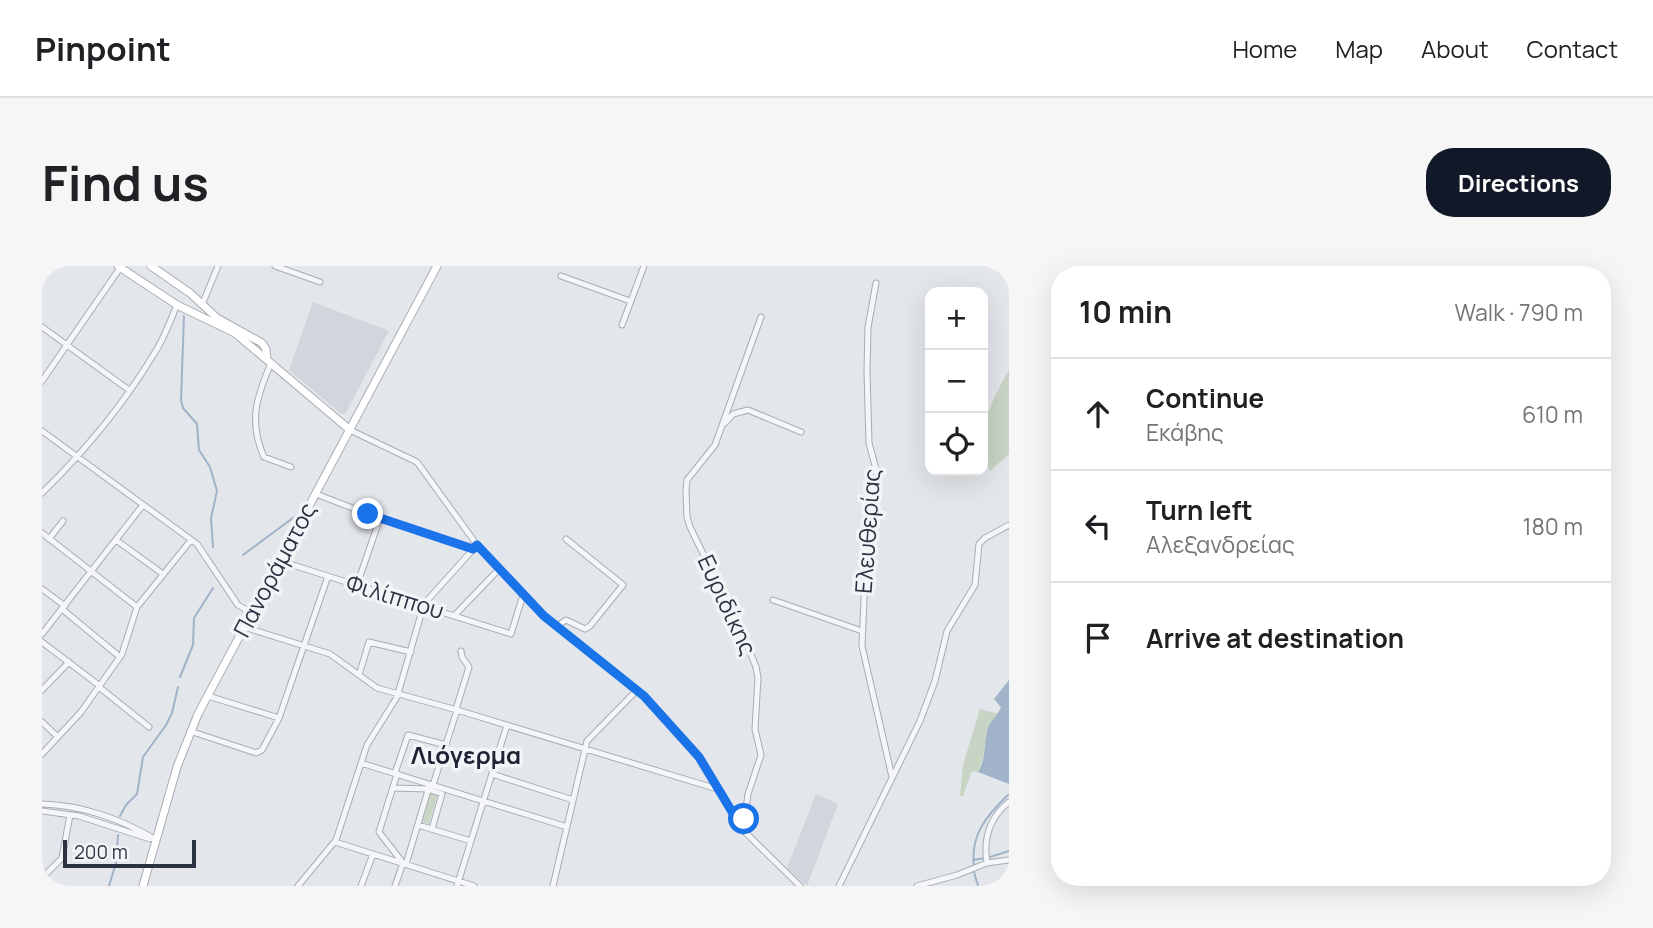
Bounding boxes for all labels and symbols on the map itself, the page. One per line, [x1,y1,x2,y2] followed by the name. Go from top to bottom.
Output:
[847,467,887,594] street label: Ελευθερίας
[225,497,323,642] street label: Πανοράματος
[352,498,383,529] route end
[691,549,765,660] street label: Ευριδίκης
[342,566,448,626] street label: Φιλίππου
[411,738,521,771] district label: Λιόγερμα
[728,803,759,834] route start
[63,837,196,869] scale bar

